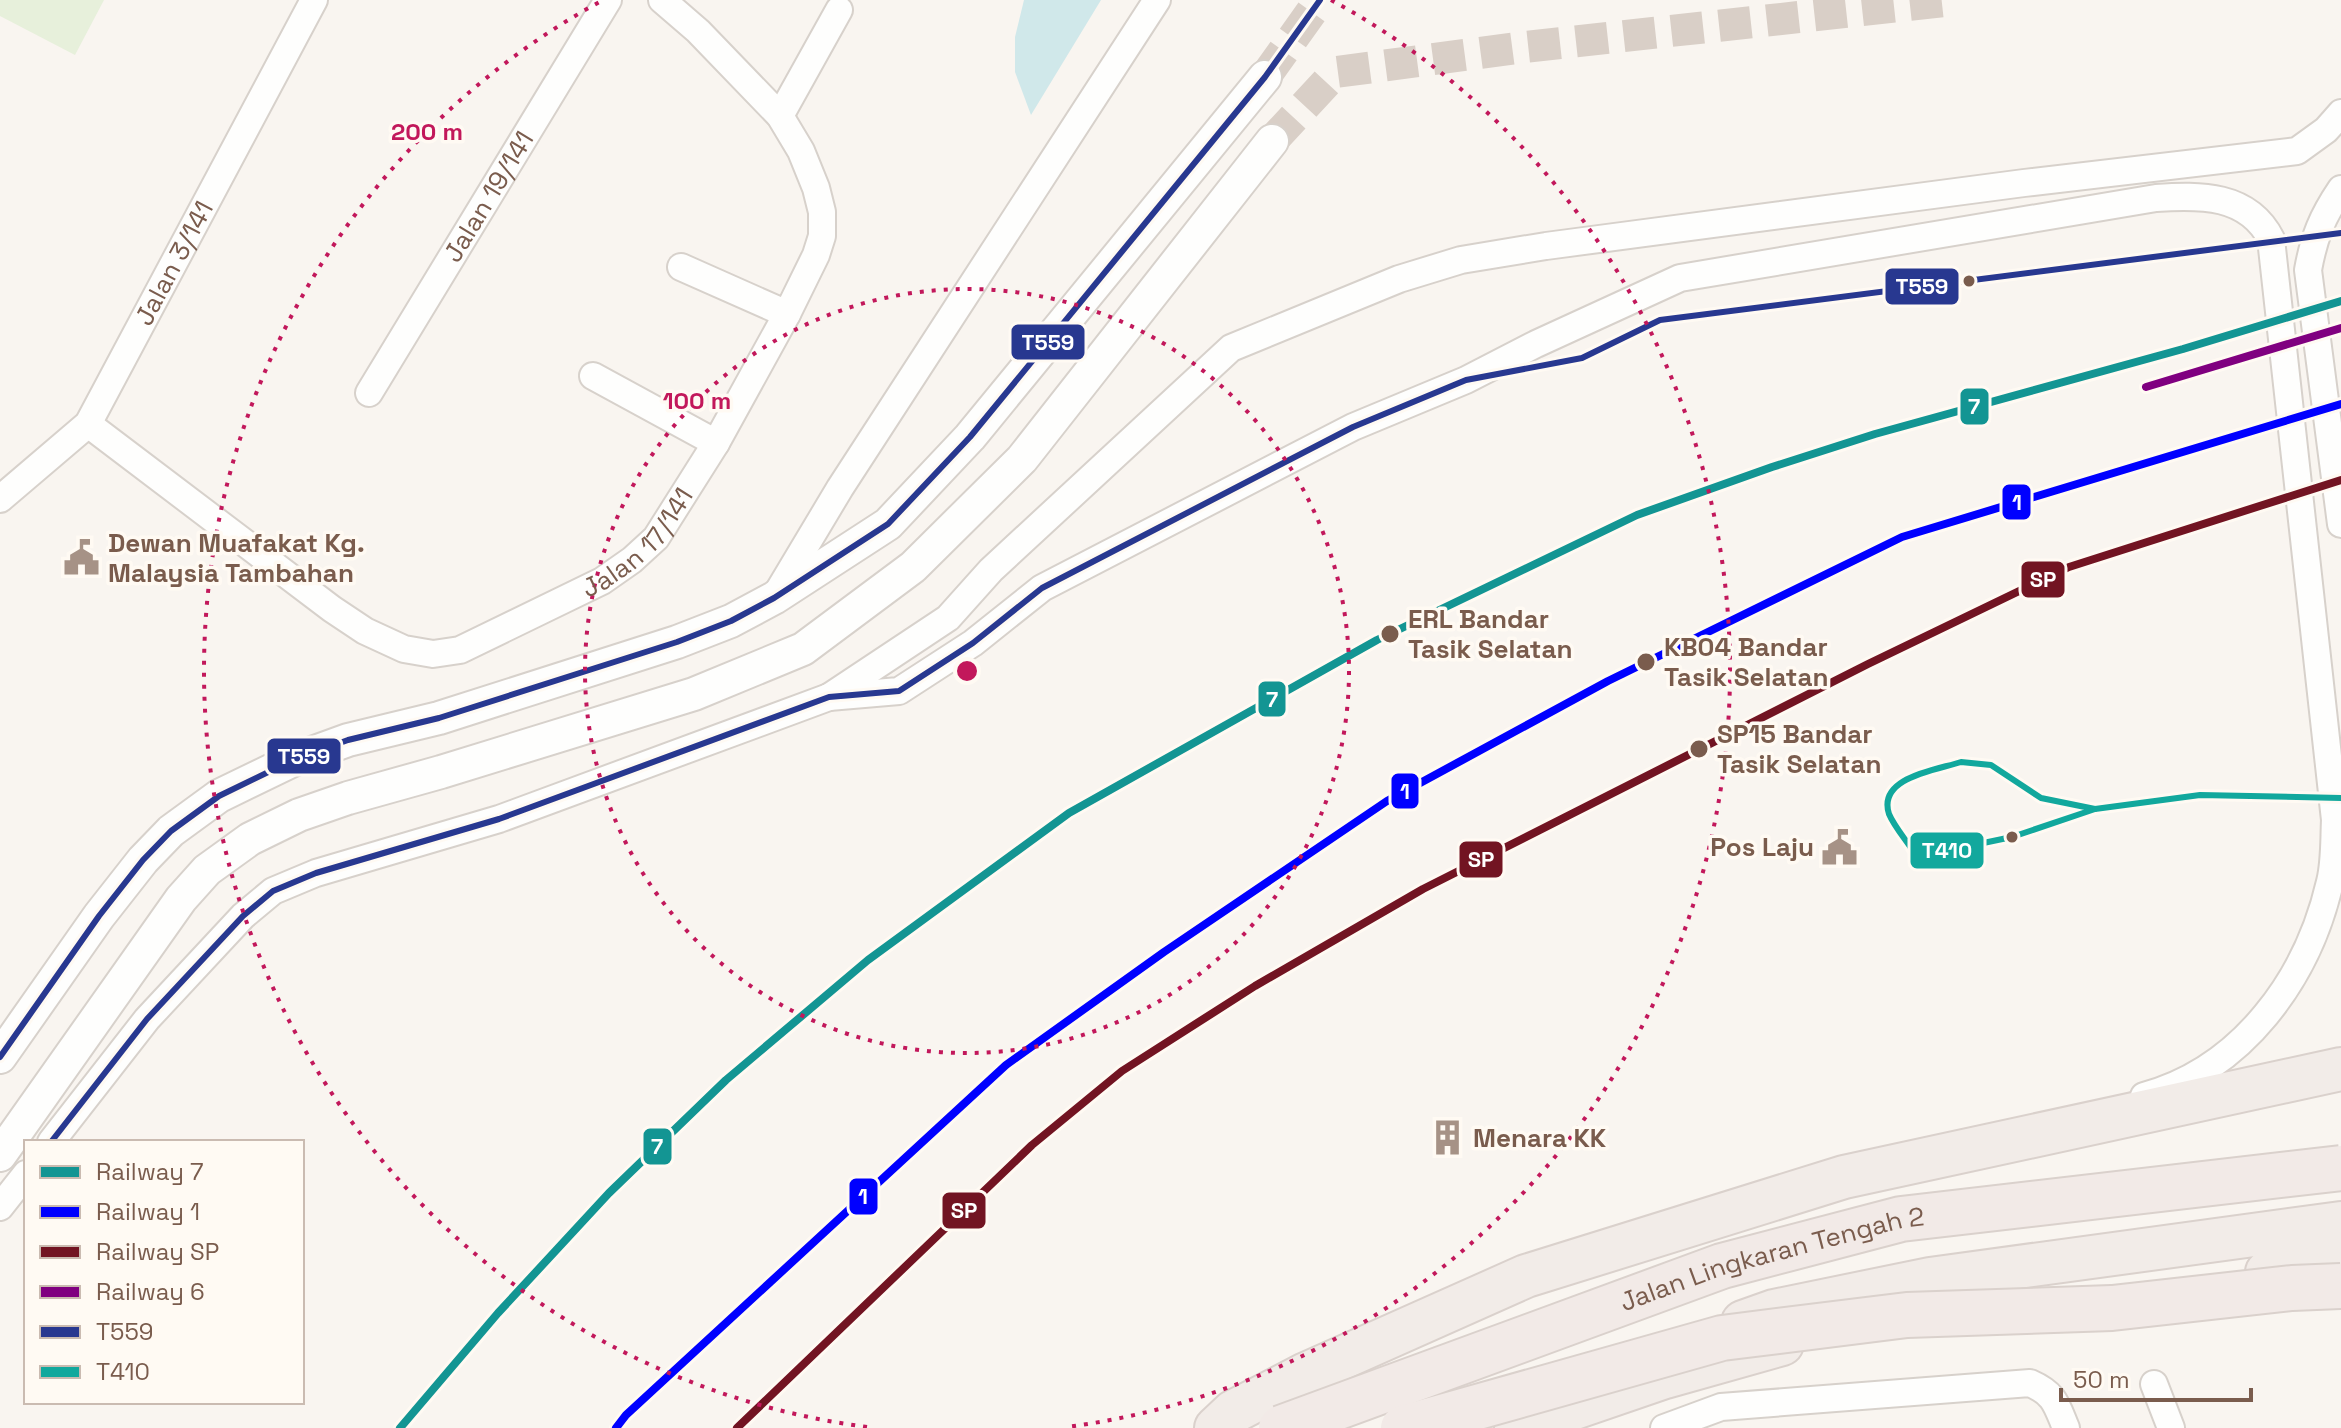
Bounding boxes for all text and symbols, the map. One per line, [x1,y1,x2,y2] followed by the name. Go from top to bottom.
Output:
[391,116,463,147] text: 200 m
[436,125,541,268] street label: Jalan 19/141
[127,195,221,331] street label: Jalan 3/141
[1884,267,1960,306] line badge: T559
[1896,272,1948,300] text: T559
[1961,273,1977,289] unlabelled marker
[1010,323,1086,361] line badge: T559
[1022,328,1074,356] text: T559
[663,385,731,416] text: 100 m
[1959,387,1990,426] line badge: 7
[1968,392,1980,420] text: 7
[576,481,701,605] street label: Jalan 17/141
[2001,483,2032,521] line badge: 1
[2012,488,2022,516] text: 1
[108,526,365,590] place label: Dewan Muafakat Kg. Malaysia Tambahan
[63,539,101,577] public building icon: Dewan Muafakat Kg. Malaysia Tambahan
[2020,560,2066,599] line badge: SP
[2030,565,2056,593] text: SP
[1408,602,1572,666] place label: ERL Bandar Tasik Selatan
[1379,623,1401,645] marker: ERL Bandar Tasik Selatan
[1664,630,1828,694] place label: KB04 Bandar Tasik Selatan
[1635,651,1657,673] marker: KB04 Bandar Tasik Selatan
[953,657,981,685] centre of rings
[1257,680,1287,718] line badge: 7
[1266,685,1278,713] text: 7
[1717,717,1881,781] place label: SP15 Bandar Tasik Selatan
[266,737,342,775] line badge: T559
[1688,738,1710,760] marker: SP15 Bandar Tasik Selatan
[278,742,330,770] text: T559
[1390,772,1420,810] line badge: 1
[1400,777,1410,805] text: 1
[1821,828,1859,866] public building icon: Pos Laju
[2004,829,2020,845] unlabelled marker
[1710,830,1814,864] place label: Pos Laju
[1909,831,1985,870] line badge: T410
[1922,836,1972,864] text: T410
[1458,840,1504,879] line badge: SP
[1468,845,1494,873] text: SP
[1428,1119,1466,1157] building icon: Menara KK
[1473,1121,1607,1155] place label: Menara KK
[642,1127,673,1166] line badge: 7
[651,1132,663,1160] text: 7
[24,1140,304,1404] legend
[96,1156,204,1187] text: Railway 7
[848,1177,879,1216] line badge: 1
[858,1182,868,1210] text: 1
[941,1191,987,1230] line badge: SP
[96,1196,200,1227] text: Railway 1
[951,1196,977,1224] text: SP
[1615,1199,1926,1319] street label: Jalan Lingkaran Tengah 2
[96,1236,219,1267] text: Railway SP
[96,1276,205,1307] text: Railway 6
[96,1316,154,1347] text: T559
[2061,1352,2251,1402] scale bar
[96,1356,150,1387] text: T410
[2073,1364,2130,1395] text: 50 m

